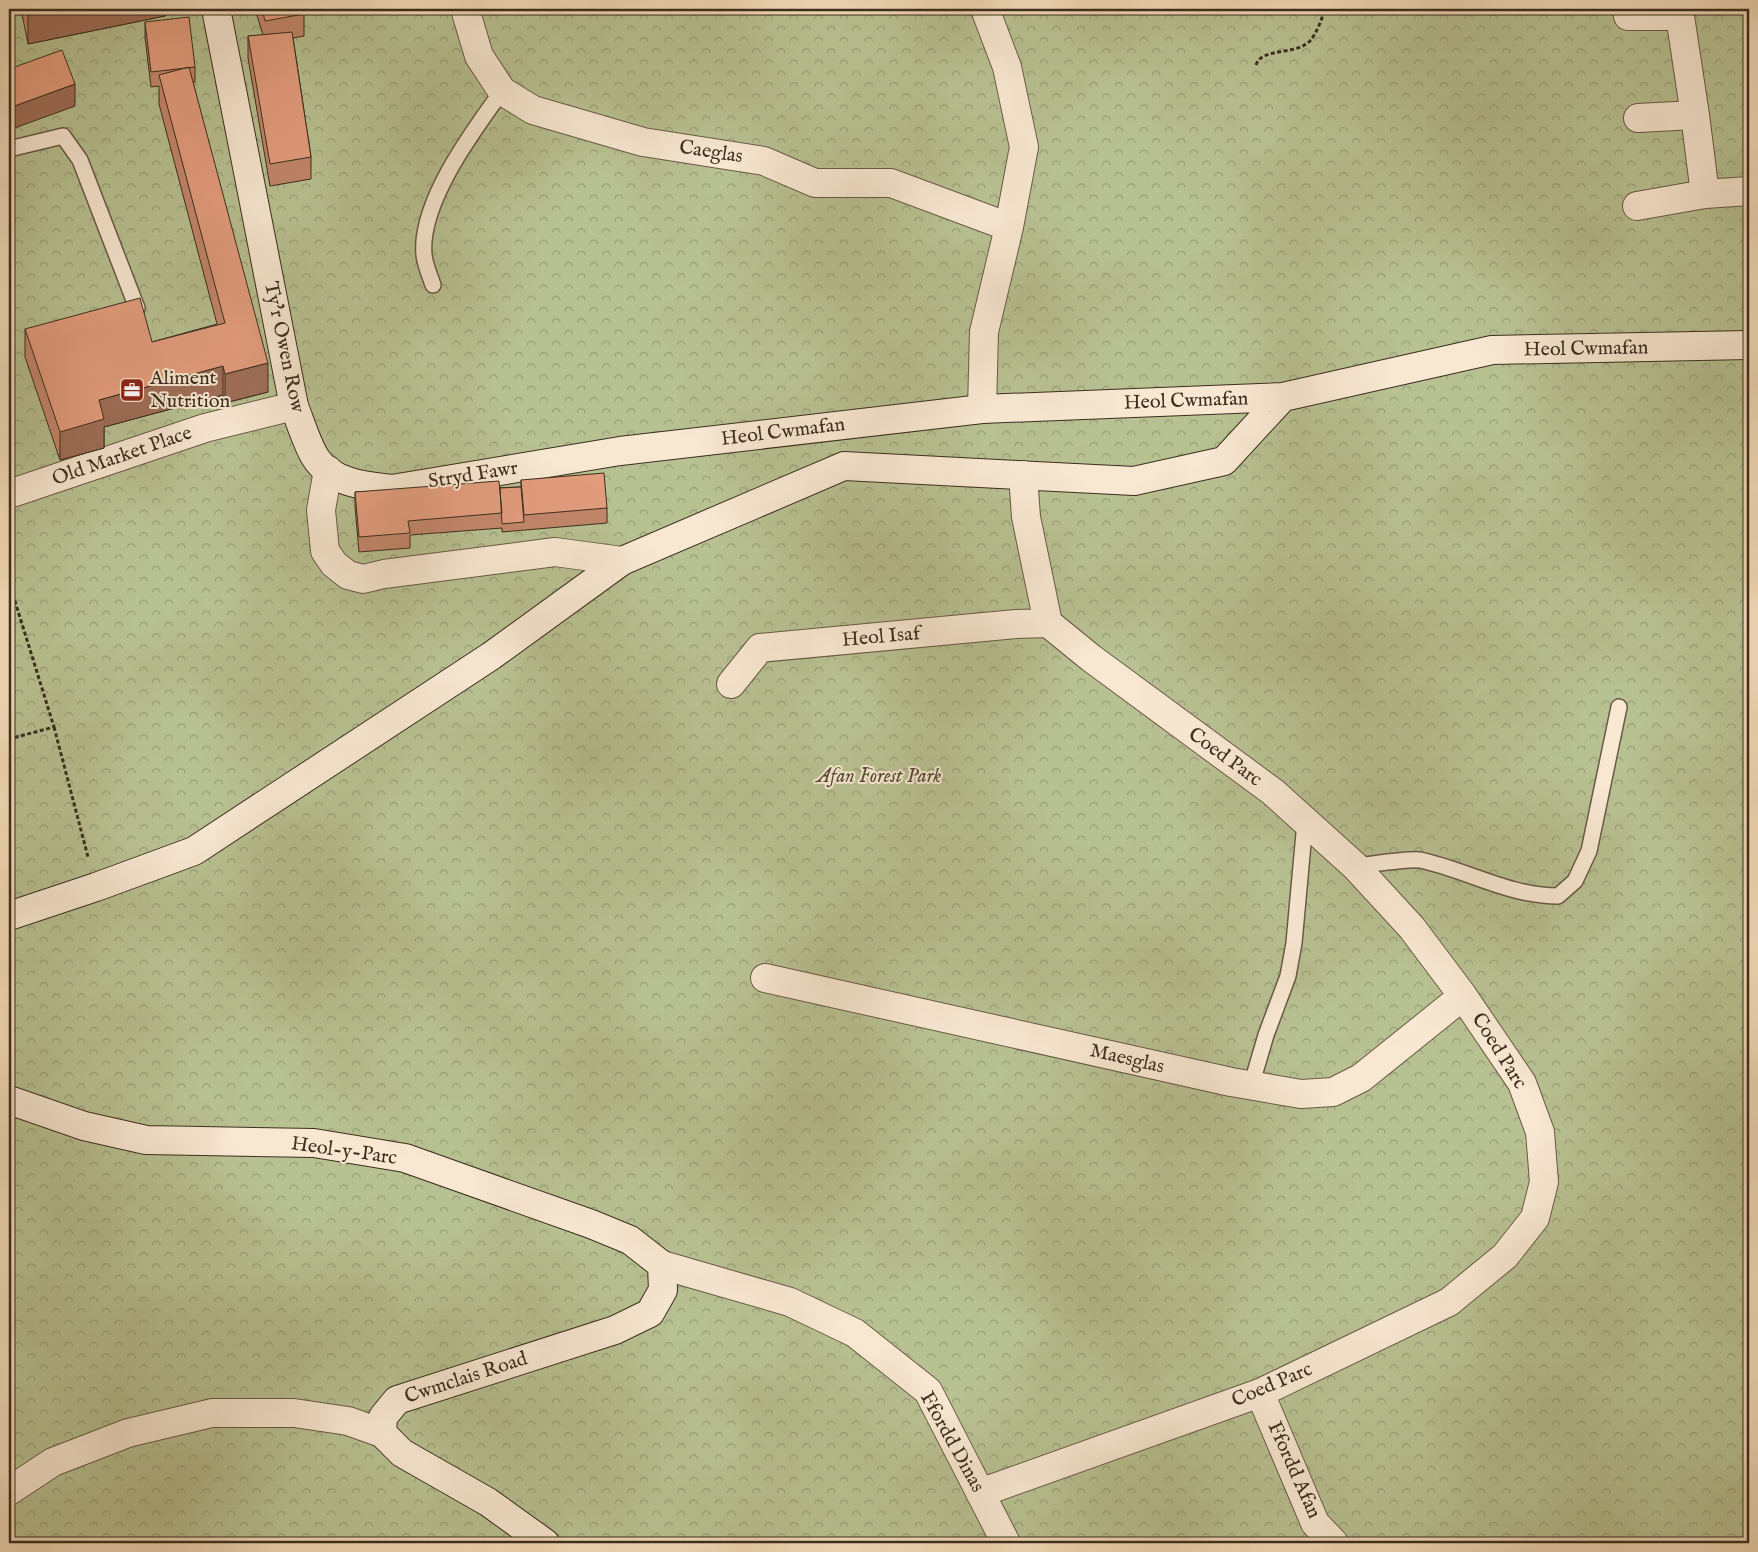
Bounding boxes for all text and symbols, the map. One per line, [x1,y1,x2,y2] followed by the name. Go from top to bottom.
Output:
[677,135,745,169] street label: Caeglas
[258,279,310,416] street label: Ty'r Owen Row
[1523,335,1649,363] street label: Heol Cwmafan
[149,366,230,414] place label: Aliment Nutrition
[119,377,145,403] office icon: Aliment Nutrition
[1123,386,1249,416] street label: Heol Cwmafan
[720,412,847,452] street label: Heol Cwmafan
[49,420,195,492] street label: Old Market Place
[427,455,520,494] street label: Stryd Fawr
[841,621,925,653] street label: Heol Isaf
[1183,722,1267,792] street label: Coed Parc
[815,764,941,789] park label: Afan Forest Park
[1466,1008,1532,1094] street label: Coed Parc
[1087,1038,1167,1080] street label: Maesglas
[289,1131,399,1171] street label: Heol-y-Parc
[402,1346,531,1410] street label: Cwmclais Road
[1228,1357,1316,1413] street label: Coed Parc
[914,1387,990,1497] street label: Ffordd Dinas
[1262,1418,1327,1523] street label: Ffordd Afan

